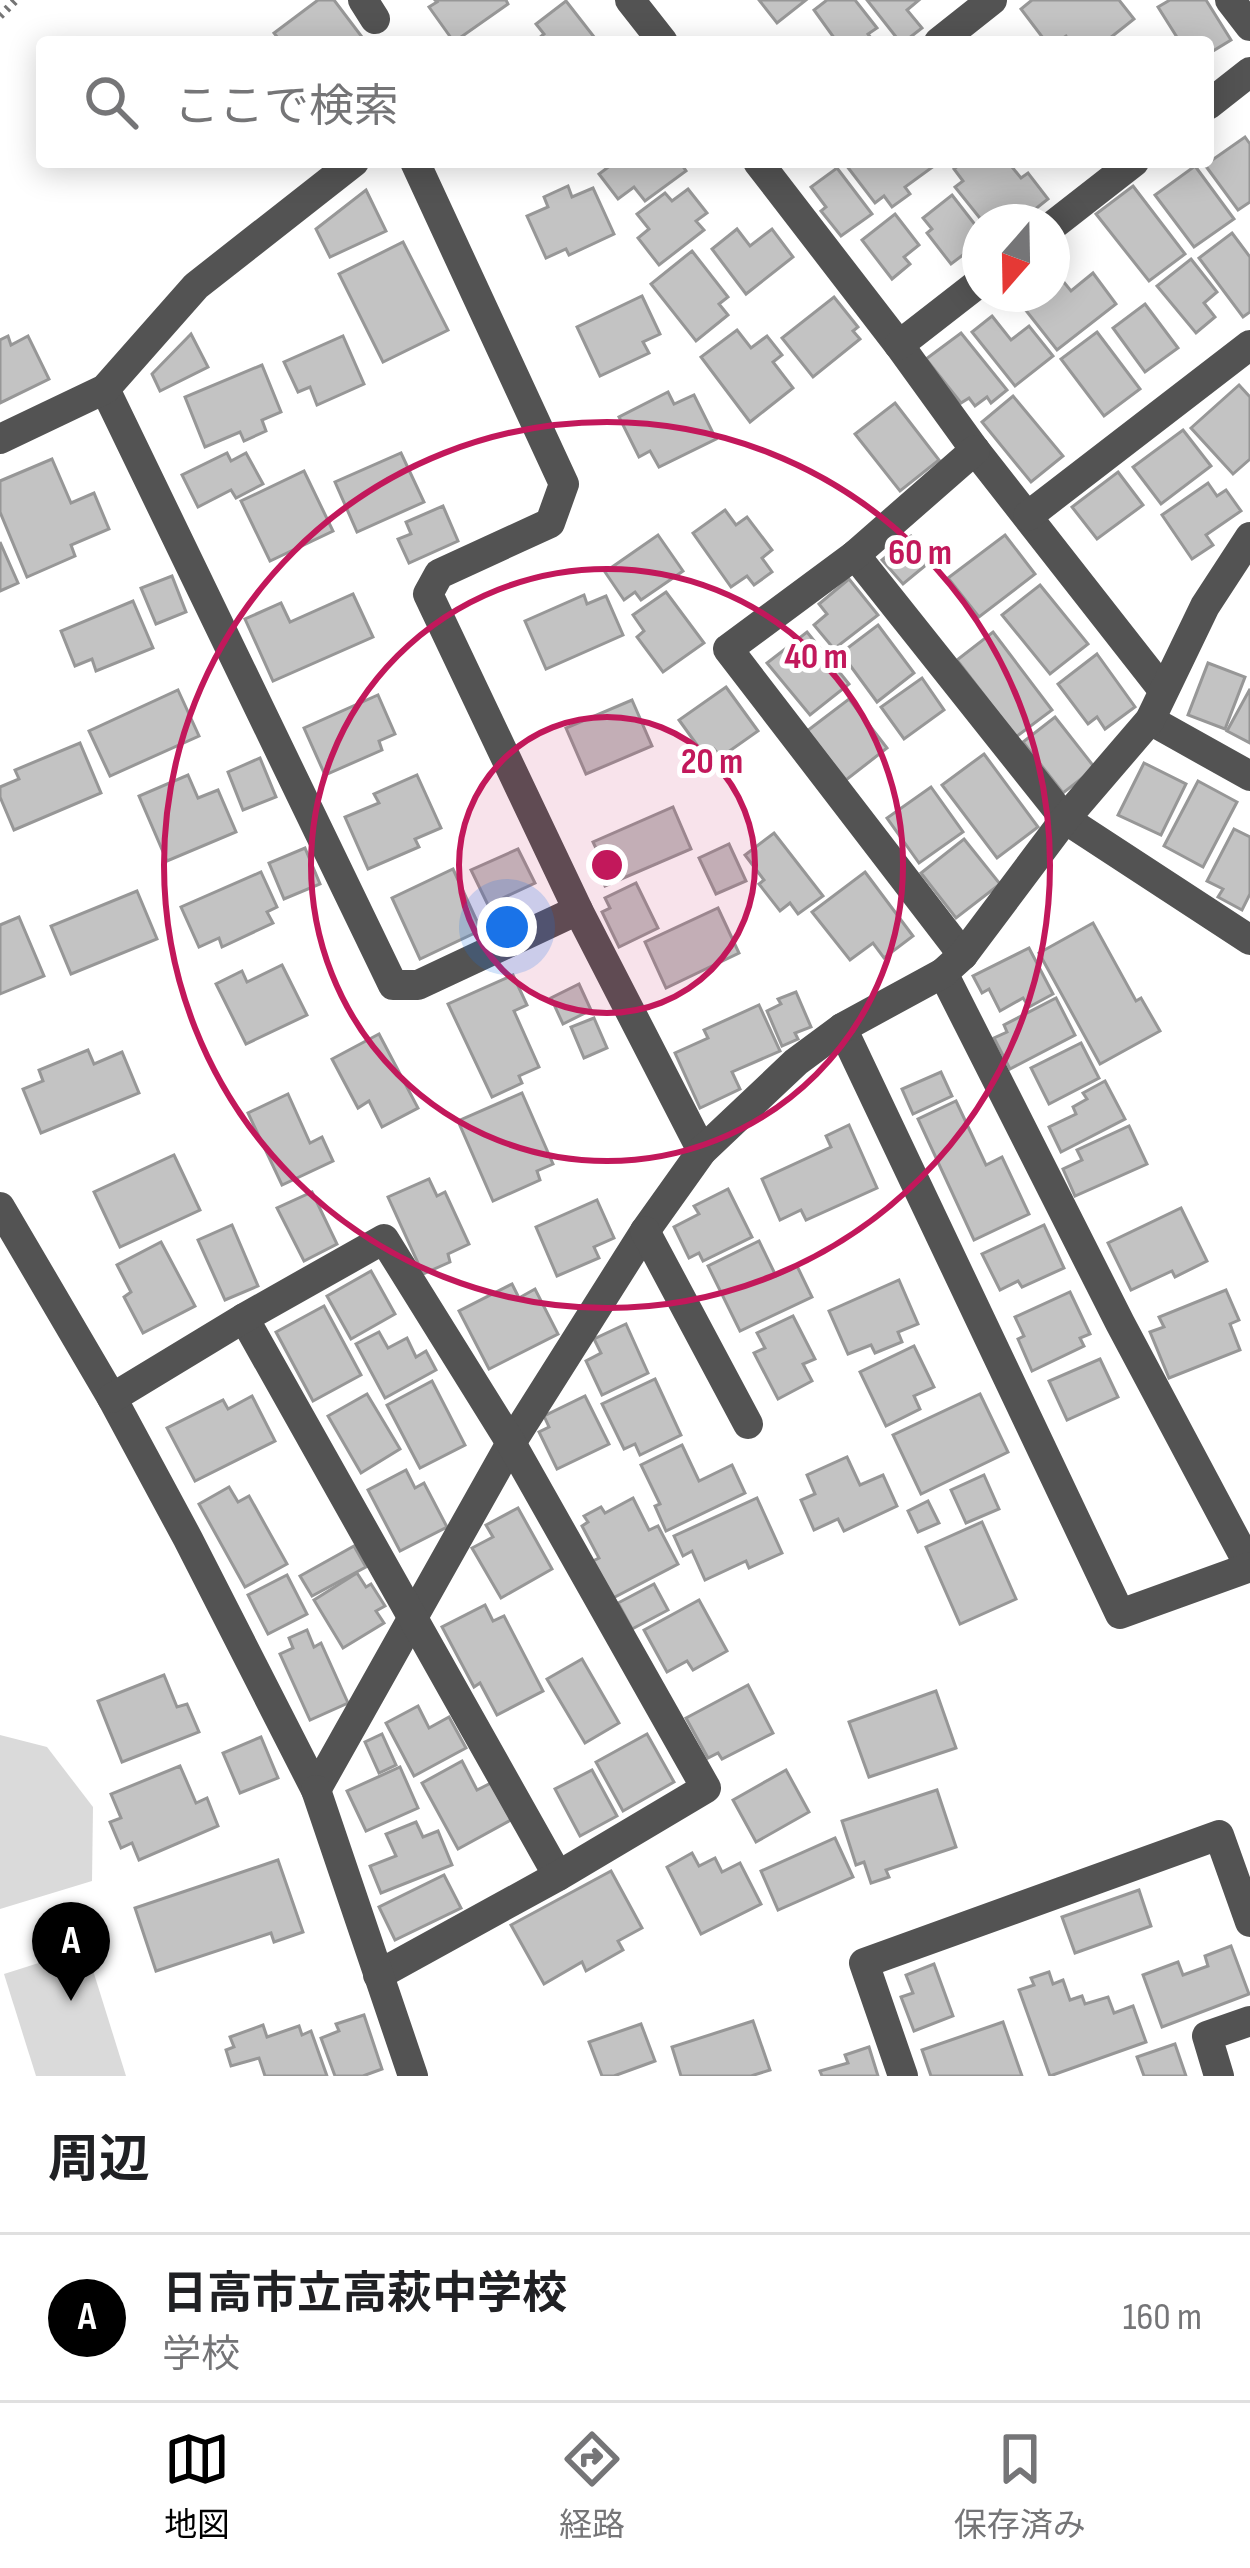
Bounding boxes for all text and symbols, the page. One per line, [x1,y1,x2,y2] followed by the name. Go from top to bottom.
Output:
[36,36,1214,168] search box
[78,69,144,135] icon: search
[174,80,399,135] text: ここで検索
[962,204,1070,312] north arrow
[888,532,952,575] text: 60 m
[784,636,848,679] text: 40 m
[681,741,743,784] text: 20 m
[586,844,628,886] centre of rings
[477,897,537,957] your location
[32,1902,110,2001] pin: A
[48,2130,150,2191] text: 周辺
[162,2267,567,2322] text: 日高市立高萩中学校
[78,2294,96,2341] text: A
[1123,2294,1202,2341] text: 160 m
[162,2332,240,2379] text: 学校
[164,2426,230,2546] tab: 地図
[559,2426,625,2546] tab: 経路
[954,2426,1086,2546] tab: 保存済み

